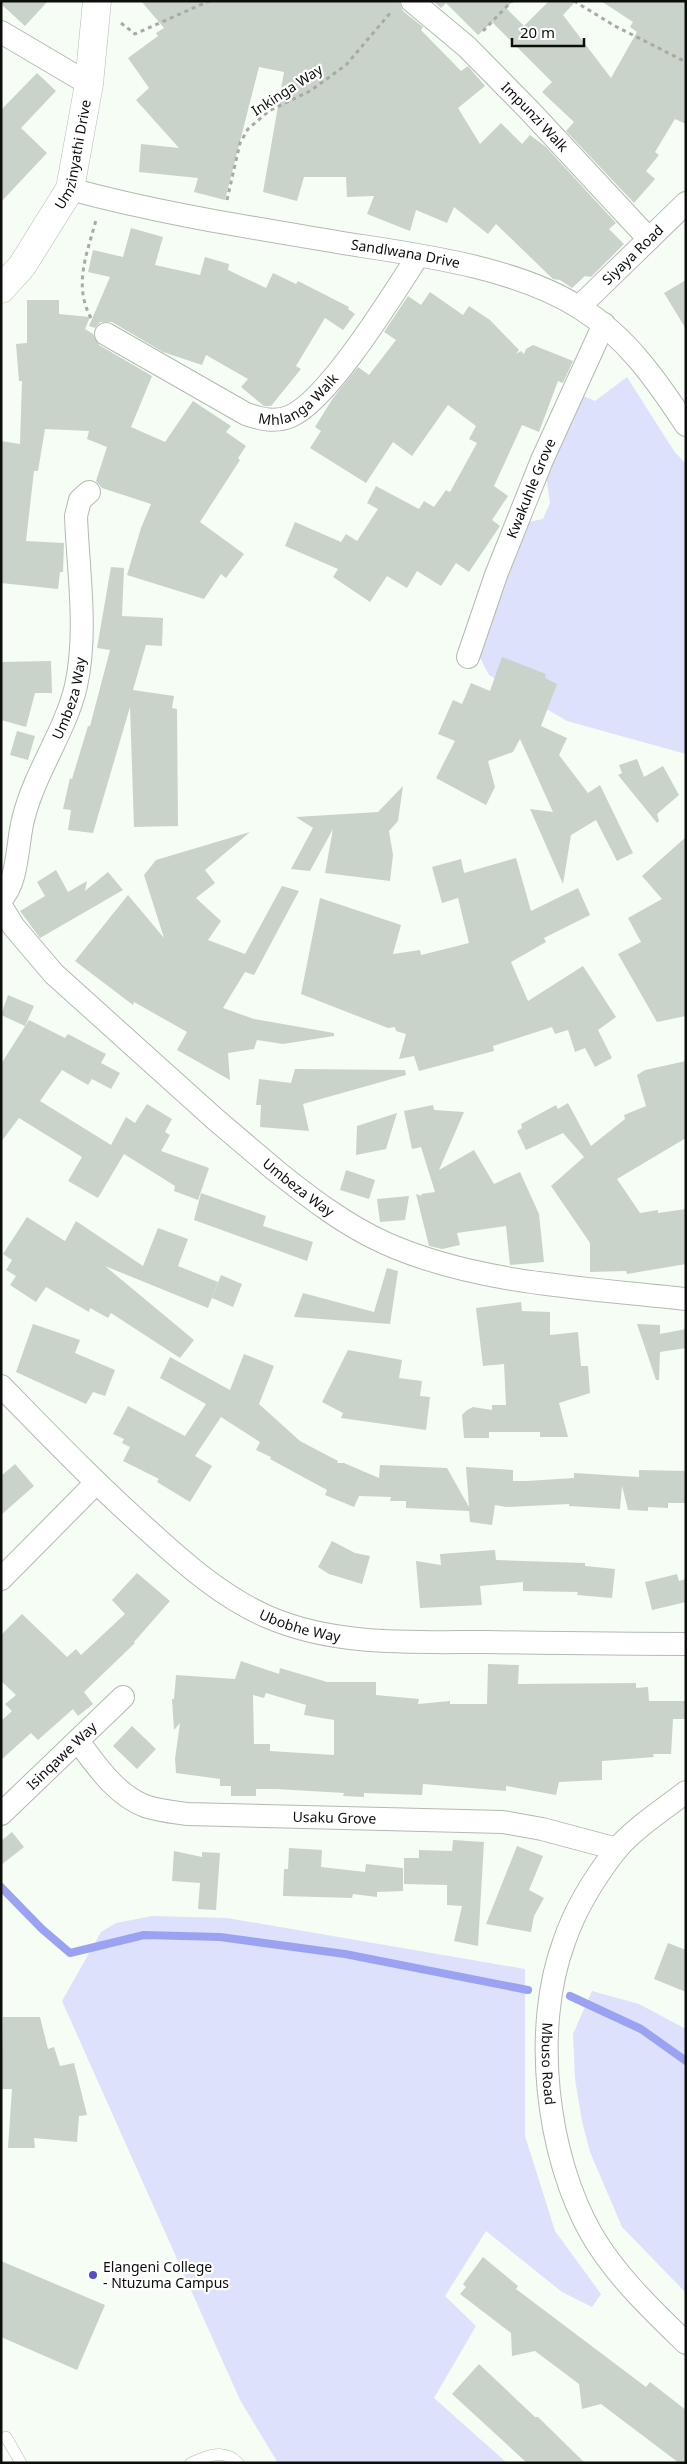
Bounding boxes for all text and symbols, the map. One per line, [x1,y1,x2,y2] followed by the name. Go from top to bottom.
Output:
[512,15,584,47] scale bar
[520,22,555,42] text: 20 m
[248,59,327,120] street label: Inkinga Way
[497,77,573,156] street label: Impunzi Walk
[50,98,95,213] street label: Umzinyathi Drive
[598,220,667,289] street label: Siyaya Road
[350,234,462,272] street label: Sandlwana Drive
[257,369,342,429] street label: Mhlanga Walk
[502,435,560,541] street label: Kwakuhle Grove
[47,655,89,742] street label: Umbeza Way
[259,1154,339,1221] street label: Umbeza Way
[256,1604,343,1646] street label: Ubobhe Way
[22,1717,101,1794] street label: Isinqawe Way
[293,1807,377,1828] street label: Usaku Grove
[538,2022,560,2106] street label: Mbuso Road
[103,2257,229,2292] place label: Elangeni College - Ntuzuma Campus
[87,2269,99,2281] marker: Elangeni College - Ntuzuma Campus

